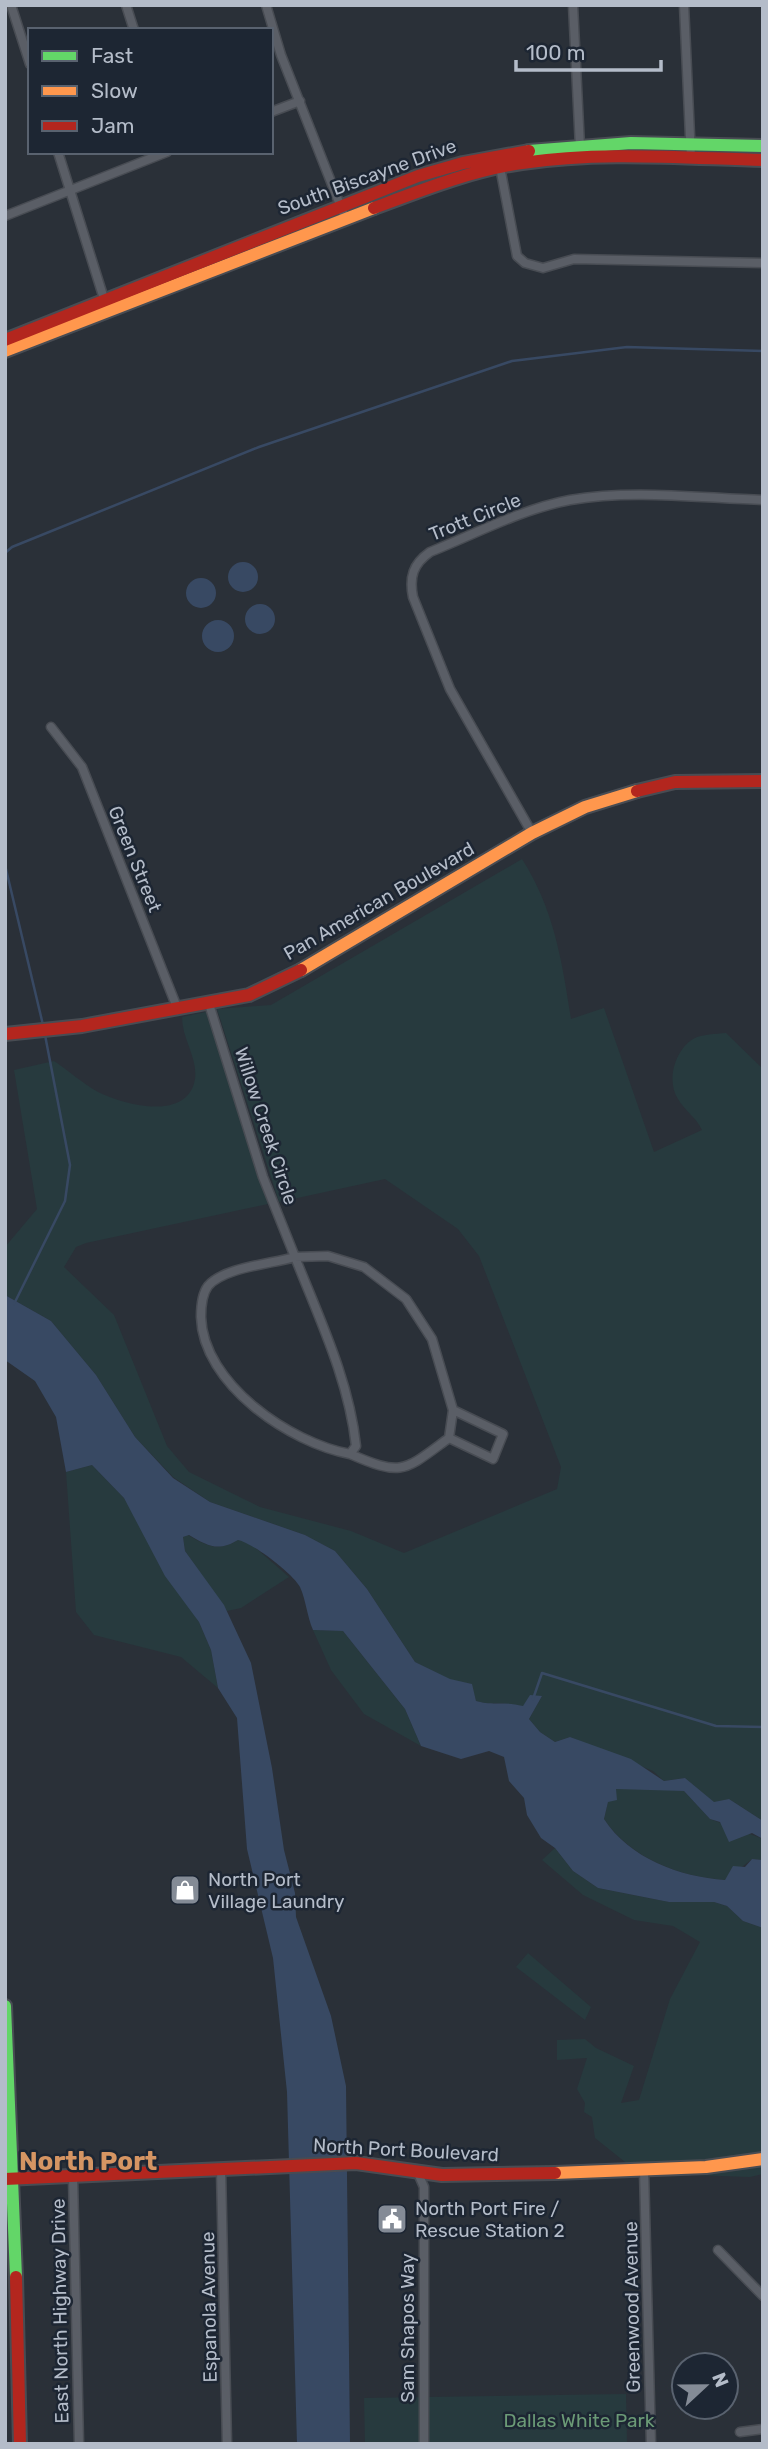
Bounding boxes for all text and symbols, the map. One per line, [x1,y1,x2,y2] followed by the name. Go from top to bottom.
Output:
[28,28,273,154] legend
[516,28,661,72] scale bar
[526,40,585,65] text: 100 m
[91,43,133,68] text: Fast
[91,78,138,103] text: Slow
[91,113,135,138] text: Jam
[274,134,460,220] street label: South Biscayne Drive
[426,488,524,546] street label: Trott Circle
[103,803,167,916] street label: Green Street
[280,837,478,965] street label: Pan American Boulevard
[230,1044,302,1208] street label: Willow Creek Circle
[208,1868,345,1913] place label: North Port Village Laundry
[168,1873,202,1907] shop icon: North Port Village Laundry
[312,2134,500,2166] street label: North Port Boulevard
[19,2146,157,2177] district label: North Port
[415,2197,565,2242] place label: North Port Fire / Rescue Station 2
[47,2198,73,2424] street label: East North Highway Drive
[375,2202,409,2236] public building icon: North Port Fire / Rescue Station 2
[619,2221,645,2393] street label: Greenwood Avenue
[196,2231,222,2383] street label: Espanola Avenue
[396,2253,419,2403] street label: Sam Shapos Way
[670,2351,740,2421] north arrow
[707,2369,734,2390] text: N
[504,2409,655,2432] park label: Dallas White Park

